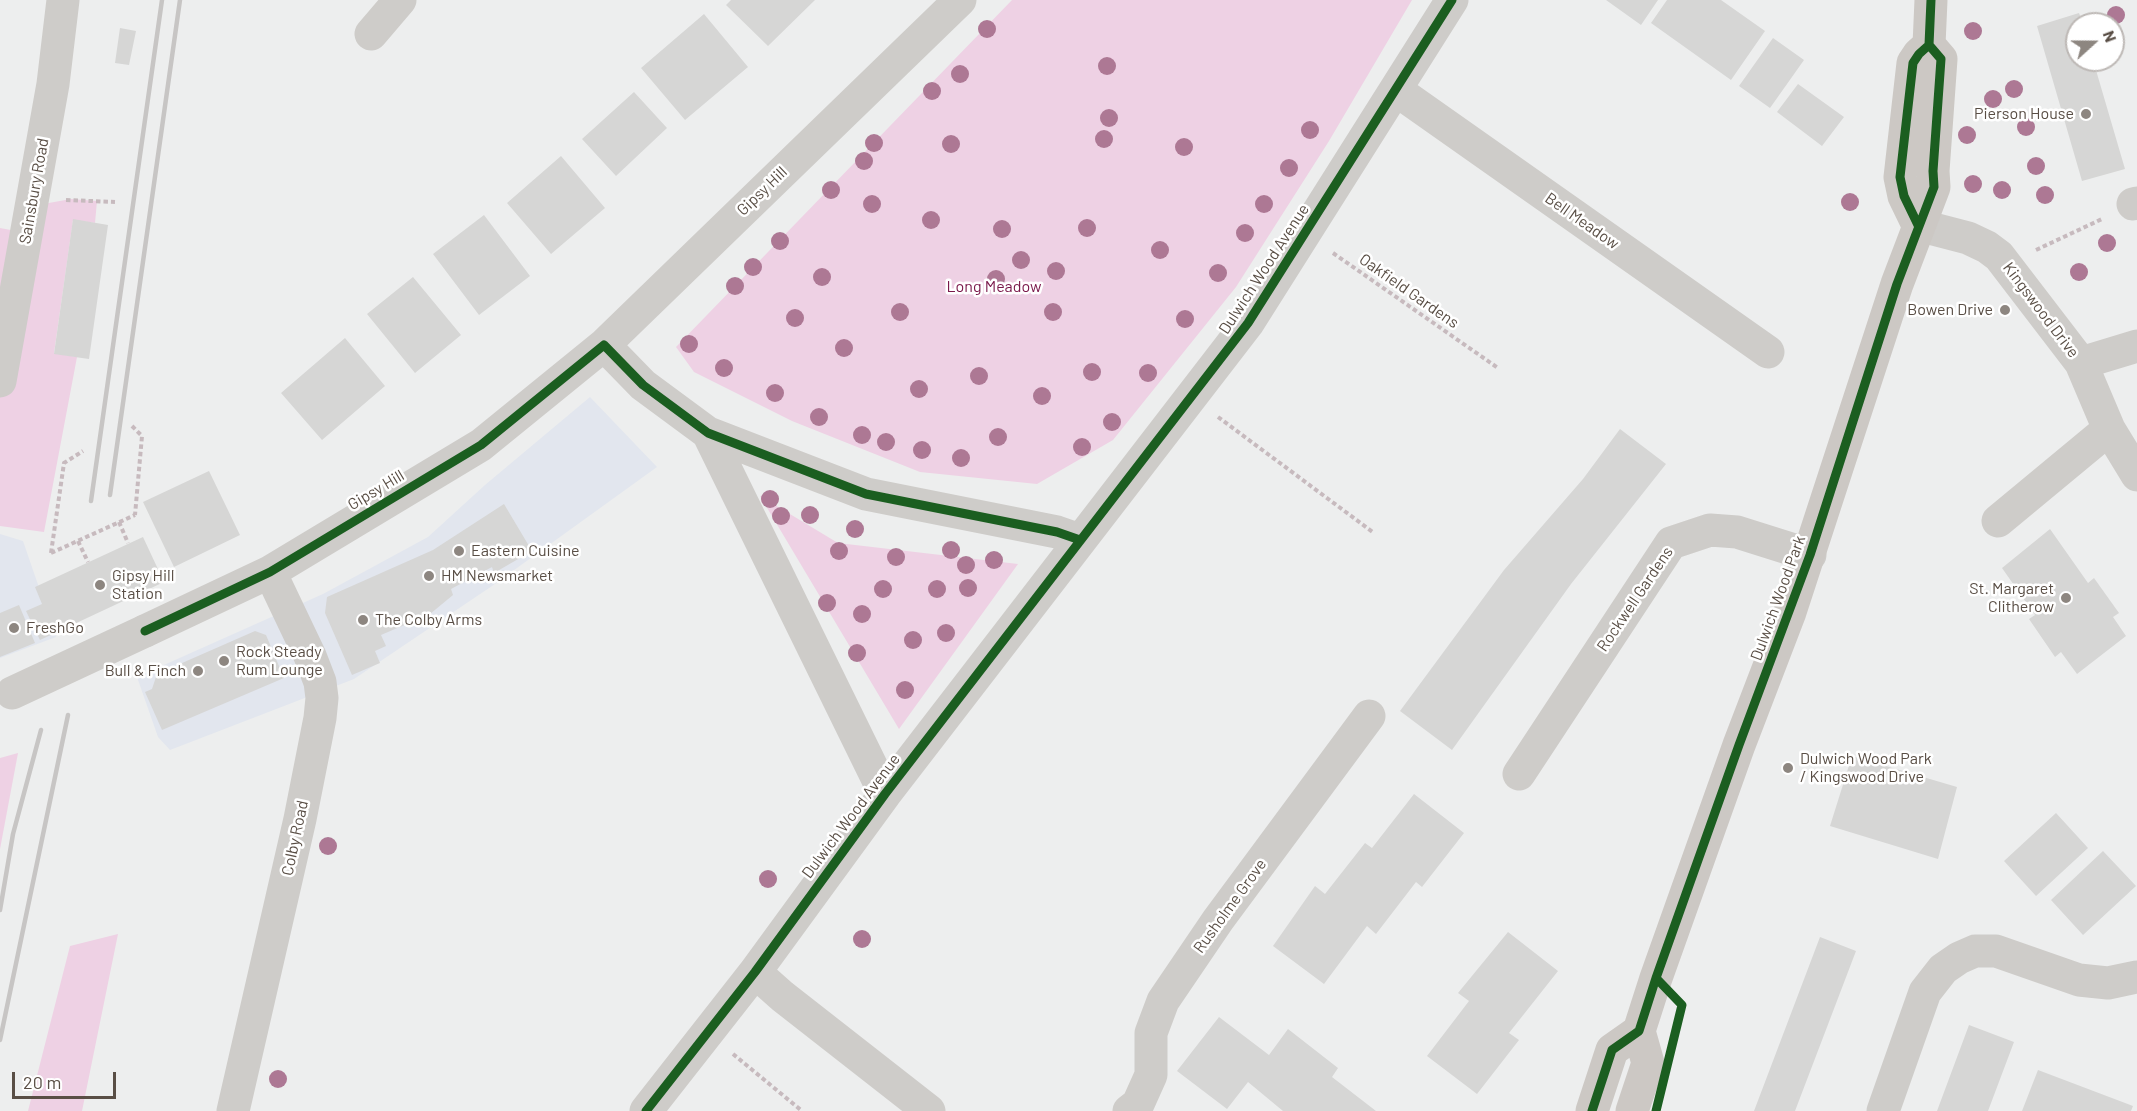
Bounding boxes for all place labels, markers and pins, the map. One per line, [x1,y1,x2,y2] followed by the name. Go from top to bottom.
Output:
[1974,104,2074,124] place label: Pierson House
[2079,107,2093,121] marker: Pierson House
[1907,300,1993,320] place label: Bowen Drive
[1998,303,2012,317] marker: Bowen Drive
[471,541,579,561] place label: Eastern Cuisine
[452,544,466,558] marker: Eastern Cuisine
[112,566,174,604] place label: Gipsy Hill Station
[441,566,553,586] place label: HM Newsmarket
[422,569,436,583] marker: HM Newsmarket
[93,578,107,592] marker: Gipsy Hill Station
[1969,579,2054,617] place label: St. Margaret Clitherow
[2059,591,2073,605] marker: St. Margaret Clitherow
[375,610,482,630] place label: The Colby Arms
[356,613,370,627] marker: The Colby Arms
[26,618,84,638] place label: FreshGo
[7,621,21,635] marker: FreshGo
[236,642,323,680] place label: Rock Steady Rum Lounge
[217,654,231,668] marker: Rock Steady Rum Lounge
[105,661,186,681] place label: Bull & Finch
[191,664,205,678] marker: Bull & Finch
[1800,749,1932,787] place label: Dulwich Wood Park / Kingswood Drive
[1781,761,1795,775] marker: Dulwich Wood Park / Kingswood Drive

